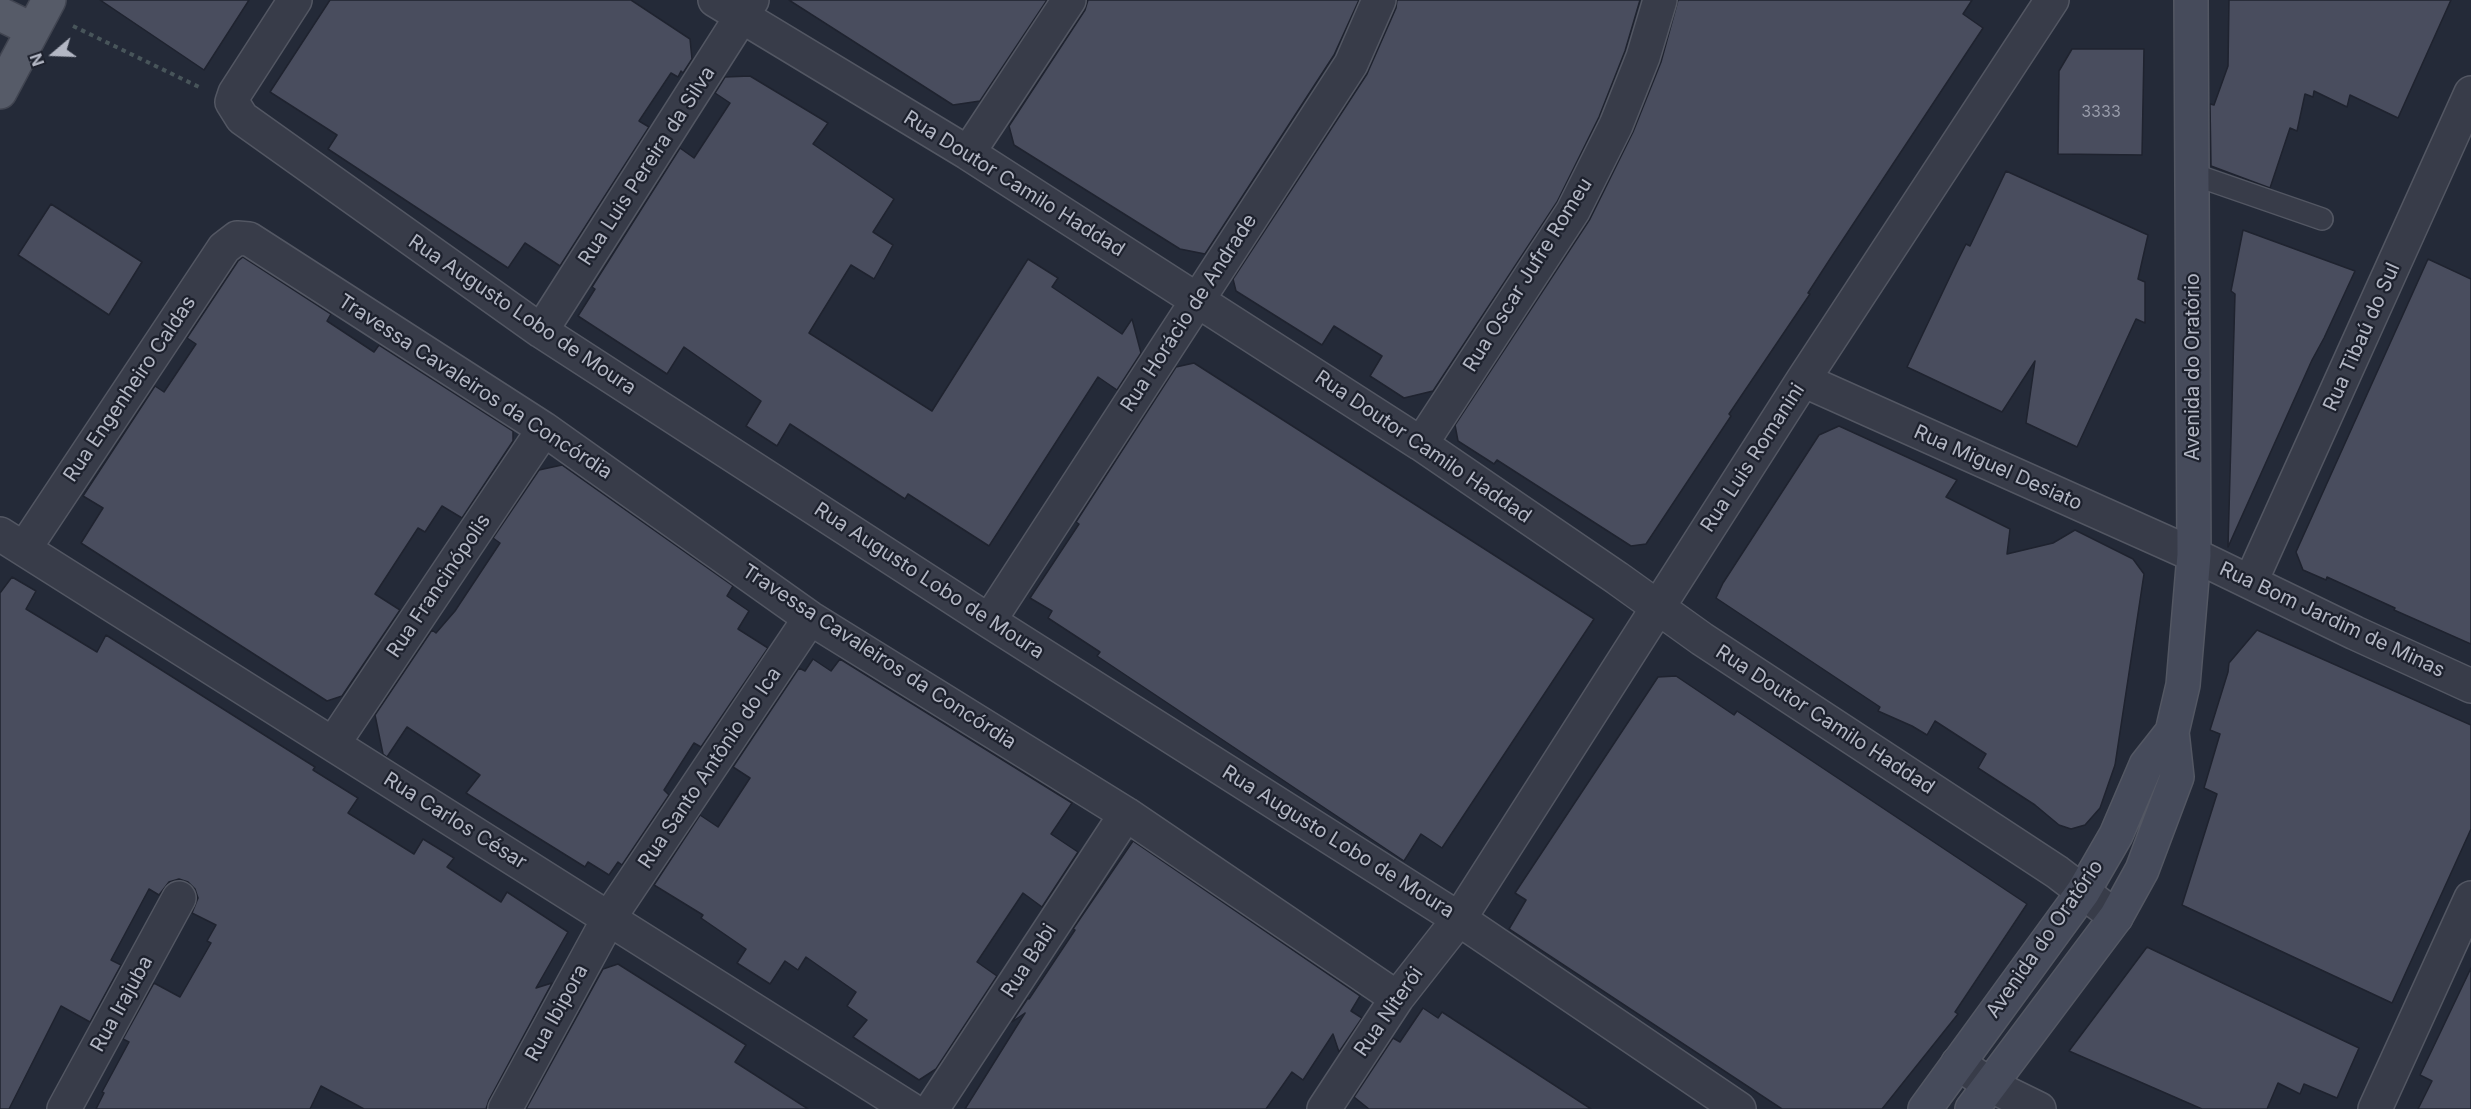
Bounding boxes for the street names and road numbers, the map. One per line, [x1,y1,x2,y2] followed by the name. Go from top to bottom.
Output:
[574,62,720,270] street label: Rua Luis Pereira da Silva
[899,106,1129,262] street label: Rua Doutor Camilo Haddad
[1458,174,1598,376] street label: Rua Oscar Jufre Romeu
[1116,210,1262,416] street label: Rua Horácio de Andrade
[404,230,640,400] street label: Rua Augusto Lobo de Moura
[2319,259,2405,415] street label: Rua Tibaú do Sul
[2181,273,2205,461] street label: Avenida do Oratório
[334,289,616,485] street label: Travessa Cavaleiros da Concórdia
[59,292,201,486] street label: Rua Engenheiro Caldas
[1310,365,1536,529] street label: Rua Doutor Camilo Haddad
[1696,379,1810,537] street label: Rua Luis Romanini
[1910,420,2086,516] street label: Rua Miguel Desiato
[810,498,1048,664] street label: Rua Augusto Lobo de Moura
[382,510,496,662] street label: Rua Francinópolis
[2215,557,2449,683] street label: Rua Bom Jardim de Minas
[738,559,1020,755] street label: Travessa Cavaleiros da Concórdia
[1711,640,1939,800] street label: Rua Doutor Camilo Haddad
[634,663,786,873] street label: Rua Santo Antônio do Ica
[1218,761,1458,923] street label: Rua Augusto Lobo de Moura
[379,767,531,875] street label: Rua Carlos César
[1981,855,2109,1023] street label: Avenida do Oratório
[996,920,1062,1002] street label: Rua Babi
[86,952,158,1056] street label: Rua Irajuba
[521,960,593,1066] street label: Rua Ibipora
[1349,963,1429,1061] street label: Rua Niterói

